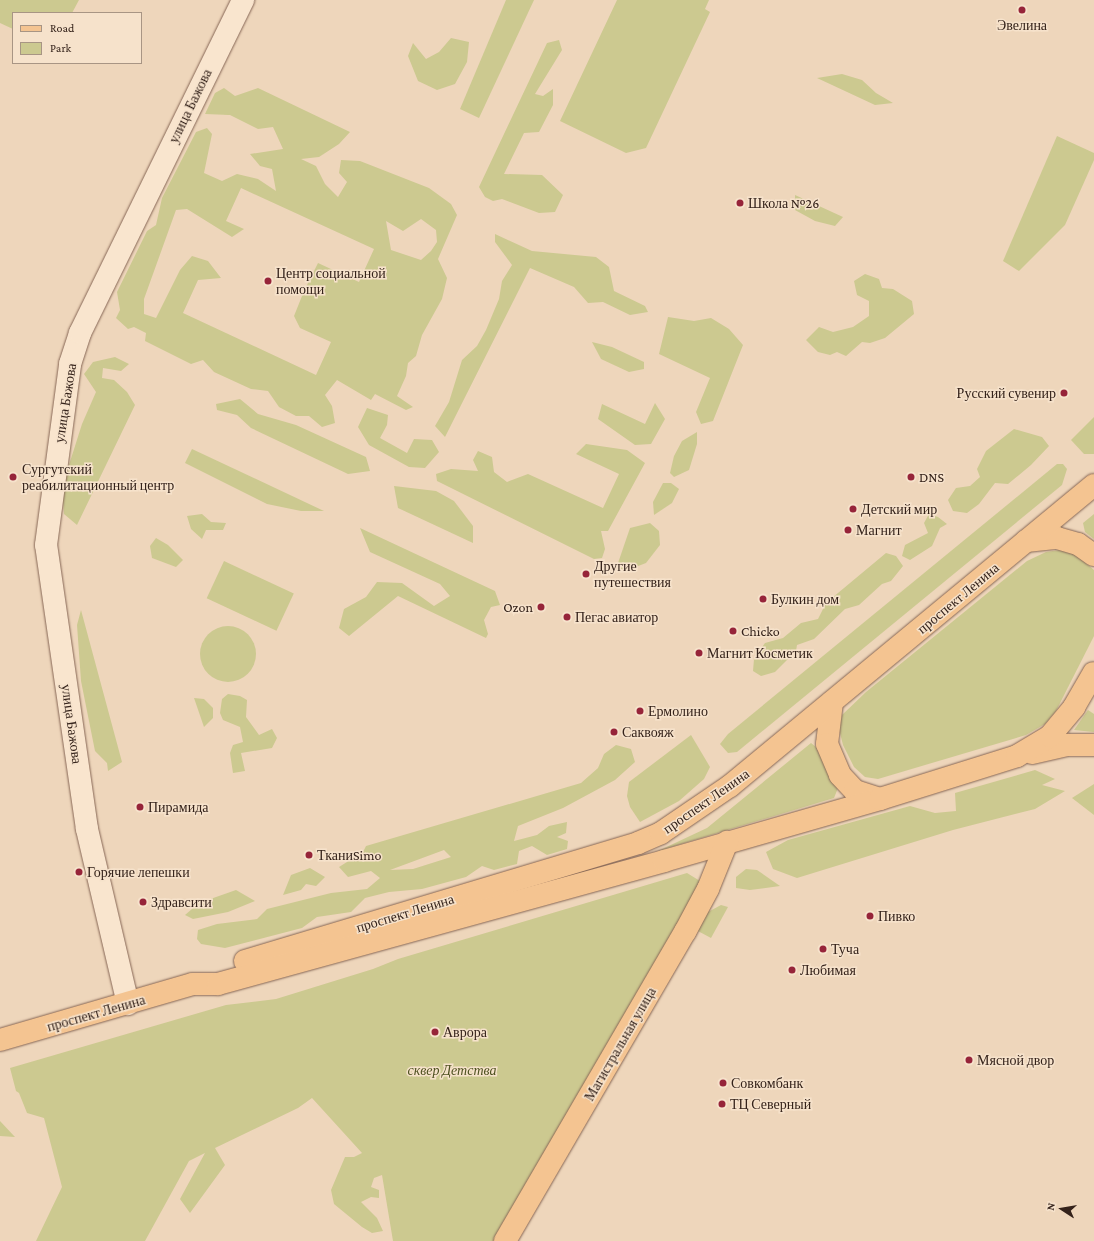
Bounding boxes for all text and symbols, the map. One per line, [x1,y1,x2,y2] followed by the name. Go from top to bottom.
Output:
[1017,5,1027,15] marker: Эвелина
[12,12,142,64] legend
[997,17,1047,33] place label: Эвелина
[50,21,74,35] text: Road
[50,41,71,55] text: Park
[165,66,215,146] street label: улица Бажова
[748,195,819,211] place label: Школа №26
[735,198,745,208] marker: Школа №26
[276,265,386,298] place label: Центр социальной помощи
[263,276,273,286] marker: Центр социальной помощи
[50,362,80,444] street label: улица Бажова
[957,385,1056,401] place label: Русский сувенир
[1059,388,1069,398] marker: Русский сувенир
[22,461,174,494] place label: Сургутский реабилитационный центр
[919,469,944,485] place label: DNS
[7,471,19,483] marker: Сургутский реабилитационный центр
[906,472,916,482] marker: DNS
[861,501,937,517] place label: Детский мир
[848,504,858,514] marker: Детский мир
[856,522,902,538] place label: Магнит
[843,525,853,535] marker: Магнит
[594,558,671,590] place label: Другие путешествия
[914,559,1002,637] street label: проспект Ленина
[581,569,591,579] marker: Другие путешествия
[771,591,839,607] place label: Булкин дом
[758,594,768,604] marker: Булкин дом
[503,599,533,615] place label: Ozon
[536,602,546,612] marker: Ozon
[575,609,658,625] place label: Пегас авиатор
[562,612,572,622] marker: Пегас авиатор
[741,623,780,639] place label: Chicko
[728,626,738,636] marker: Chicko
[707,645,813,661] place label: Магнит Косметик
[694,648,704,658] marker: Магнит Косметик
[58,683,86,765] street label: улица Бажова
[648,703,708,719] place label: Ермолино
[635,706,645,716] marker: Ермолино
[622,724,674,740] place label: Саквояж
[609,727,619,737] marker: Саквояж
[660,765,752,837] street label: проспект Ленина
[148,799,209,815] place label: Пирамида
[135,802,145,812] marker: Пирамида
[317,847,381,863] place label: ТканиSimo
[304,850,314,860] marker: ТканиSimo
[87,864,190,880] place label: Горячие лепешки
[74,867,84,877] marker: Горячие лепешки
[354,890,456,936] street label: проспект Ленина
[151,894,212,910] place label: Здравсити
[138,897,148,907] marker: Здравсити
[878,908,915,924] place label: Пивко
[865,911,875,921] marker: Пивко
[831,941,859,957] place label: Туча
[818,944,828,954] marker: Туча
[800,962,856,978] place label: Любимая
[787,965,797,975] marker: Любимая
[581,984,659,1104] street label: Магистральная улица
[45,991,147,1035] street label: проспект Ленина
[443,1024,487,1040] place label: Аврора
[430,1027,440,1037] marker: Аврора
[977,1052,1054,1068] place label: Мясной двор
[964,1055,974,1065] marker: Мясной двор
[407,1062,497,1078] park label: сквер Детства
[731,1075,803,1091] place label: Совкомбанк
[718,1078,728,1088] marker: Совкомбанк
[730,1096,811,1112] place label: ТЦ Северный
[717,1099,727,1109] marker: ТЦ Северный
[1042,1189,1082,1229] north arrow
[1044,1202,1057,1211] text: N

